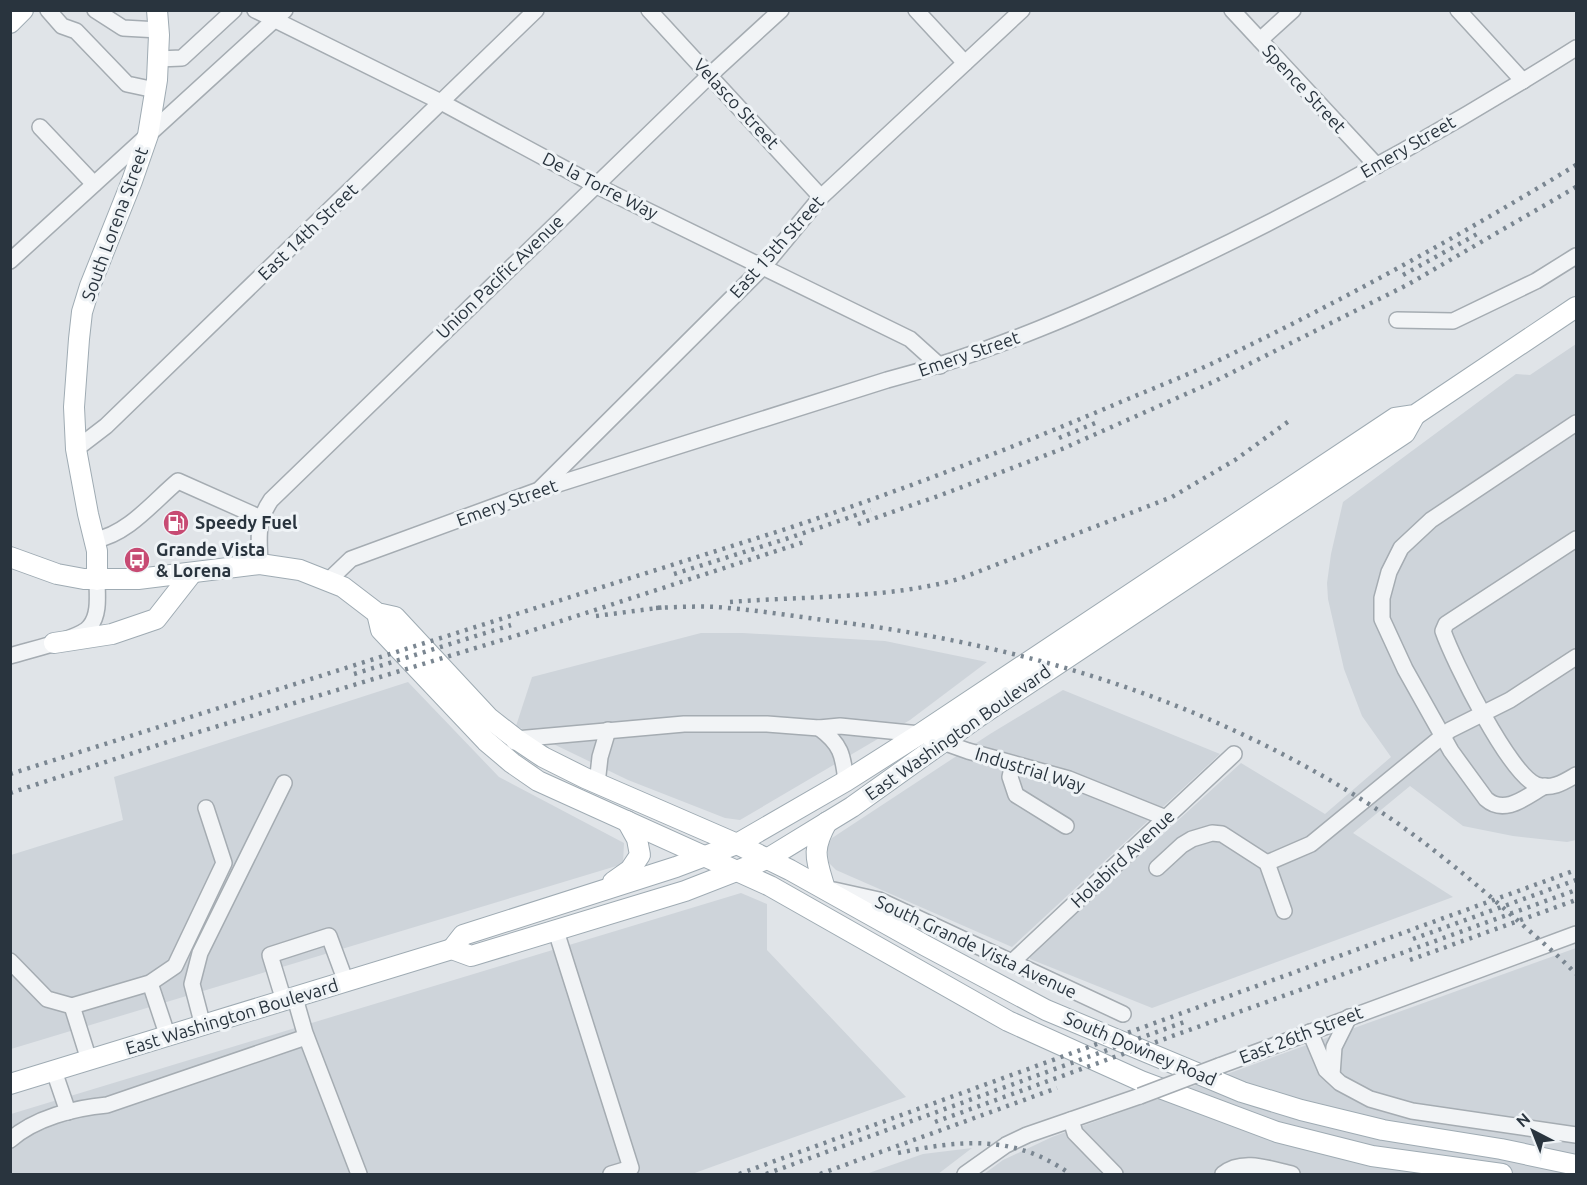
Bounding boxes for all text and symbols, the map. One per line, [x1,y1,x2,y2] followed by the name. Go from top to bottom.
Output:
[1259,40,1351,136] street label: Spence Street
[690,54,784,152] street label: Velasco Street
[1357,111,1458,181] street label: Emery Street
[77,144,151,303] street label: South Lorena Street
[540,147,662,223] street label: De la Torre Way
[253,179,361,284] street label: East 14th Street
[725,191,827,301] street label: East 15th Street
[432,210,567,342] street label: Union Pacific Avenue
[915,326,1022,380] street label: Emery Street
[454,475,560,530] street label: Emery Street
[161,508,191,538] fuel station icon: Speedy Fuel
[195,512,298,532] place label: Speedy Fuel
[156,539,265,580] place label: Grande Vista & Lorena
[122,545,152,575] bus stop icon: Grande Vista & Lorena
[861,661,1054,804] street label: East Washington Boulevard
[973,743,1088,795] street label: Industrial Way
[1066,805,1178,911] street label: Holabird Avenue
[873,891,1080,1002] street label: South Grande Vista Avenue
[123,974,340,1058] street label: East Washington Boulevard
[1236,1001,1365,1067] street label: East 26th Street
[1061,1007,1220,1089] street label: South Downey Road
[1503,1101,1563,1161] north arrow
[1513,1109,1533,1131] text: N

